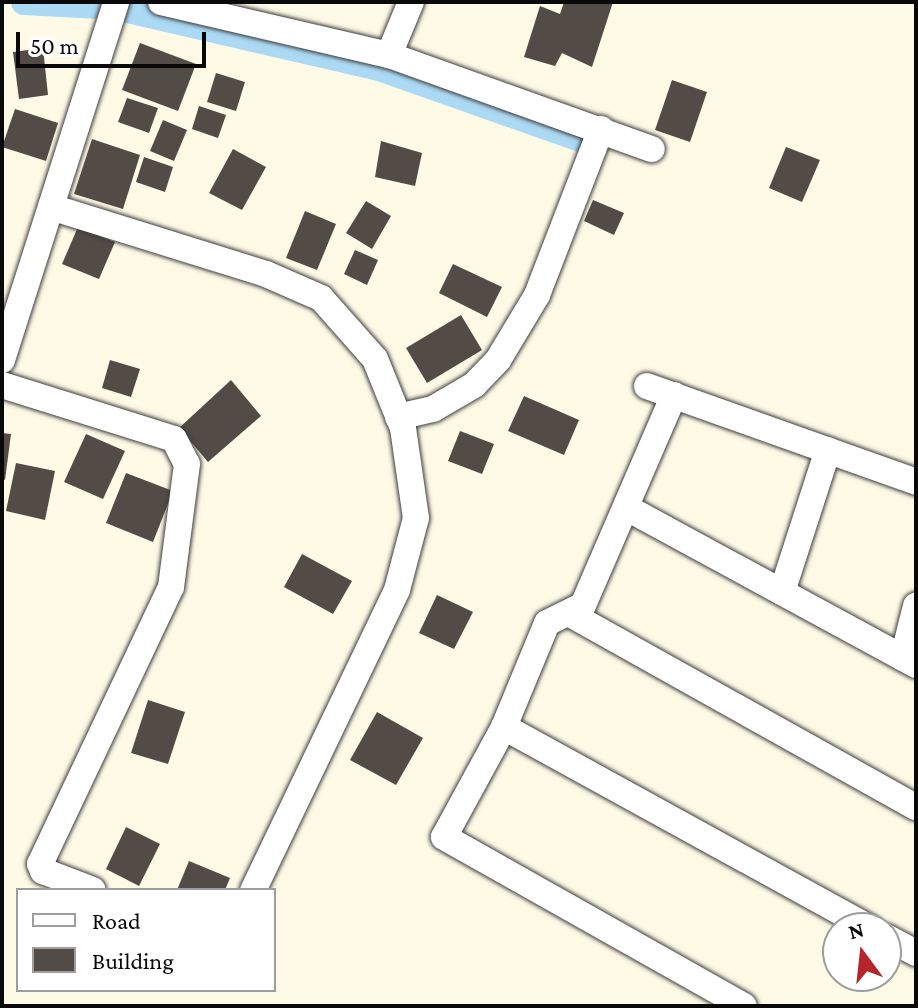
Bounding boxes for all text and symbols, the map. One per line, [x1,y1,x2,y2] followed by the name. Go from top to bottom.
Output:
[20,16,210,66] scale bar
[30,32,79,59] text: 50 m
[16,888,276,992] legend
[92,907,141,934] text: Road
[822,912,902,992] north arrow
[846,916,867,944] text: N
[92,947,174,974] text: Building

